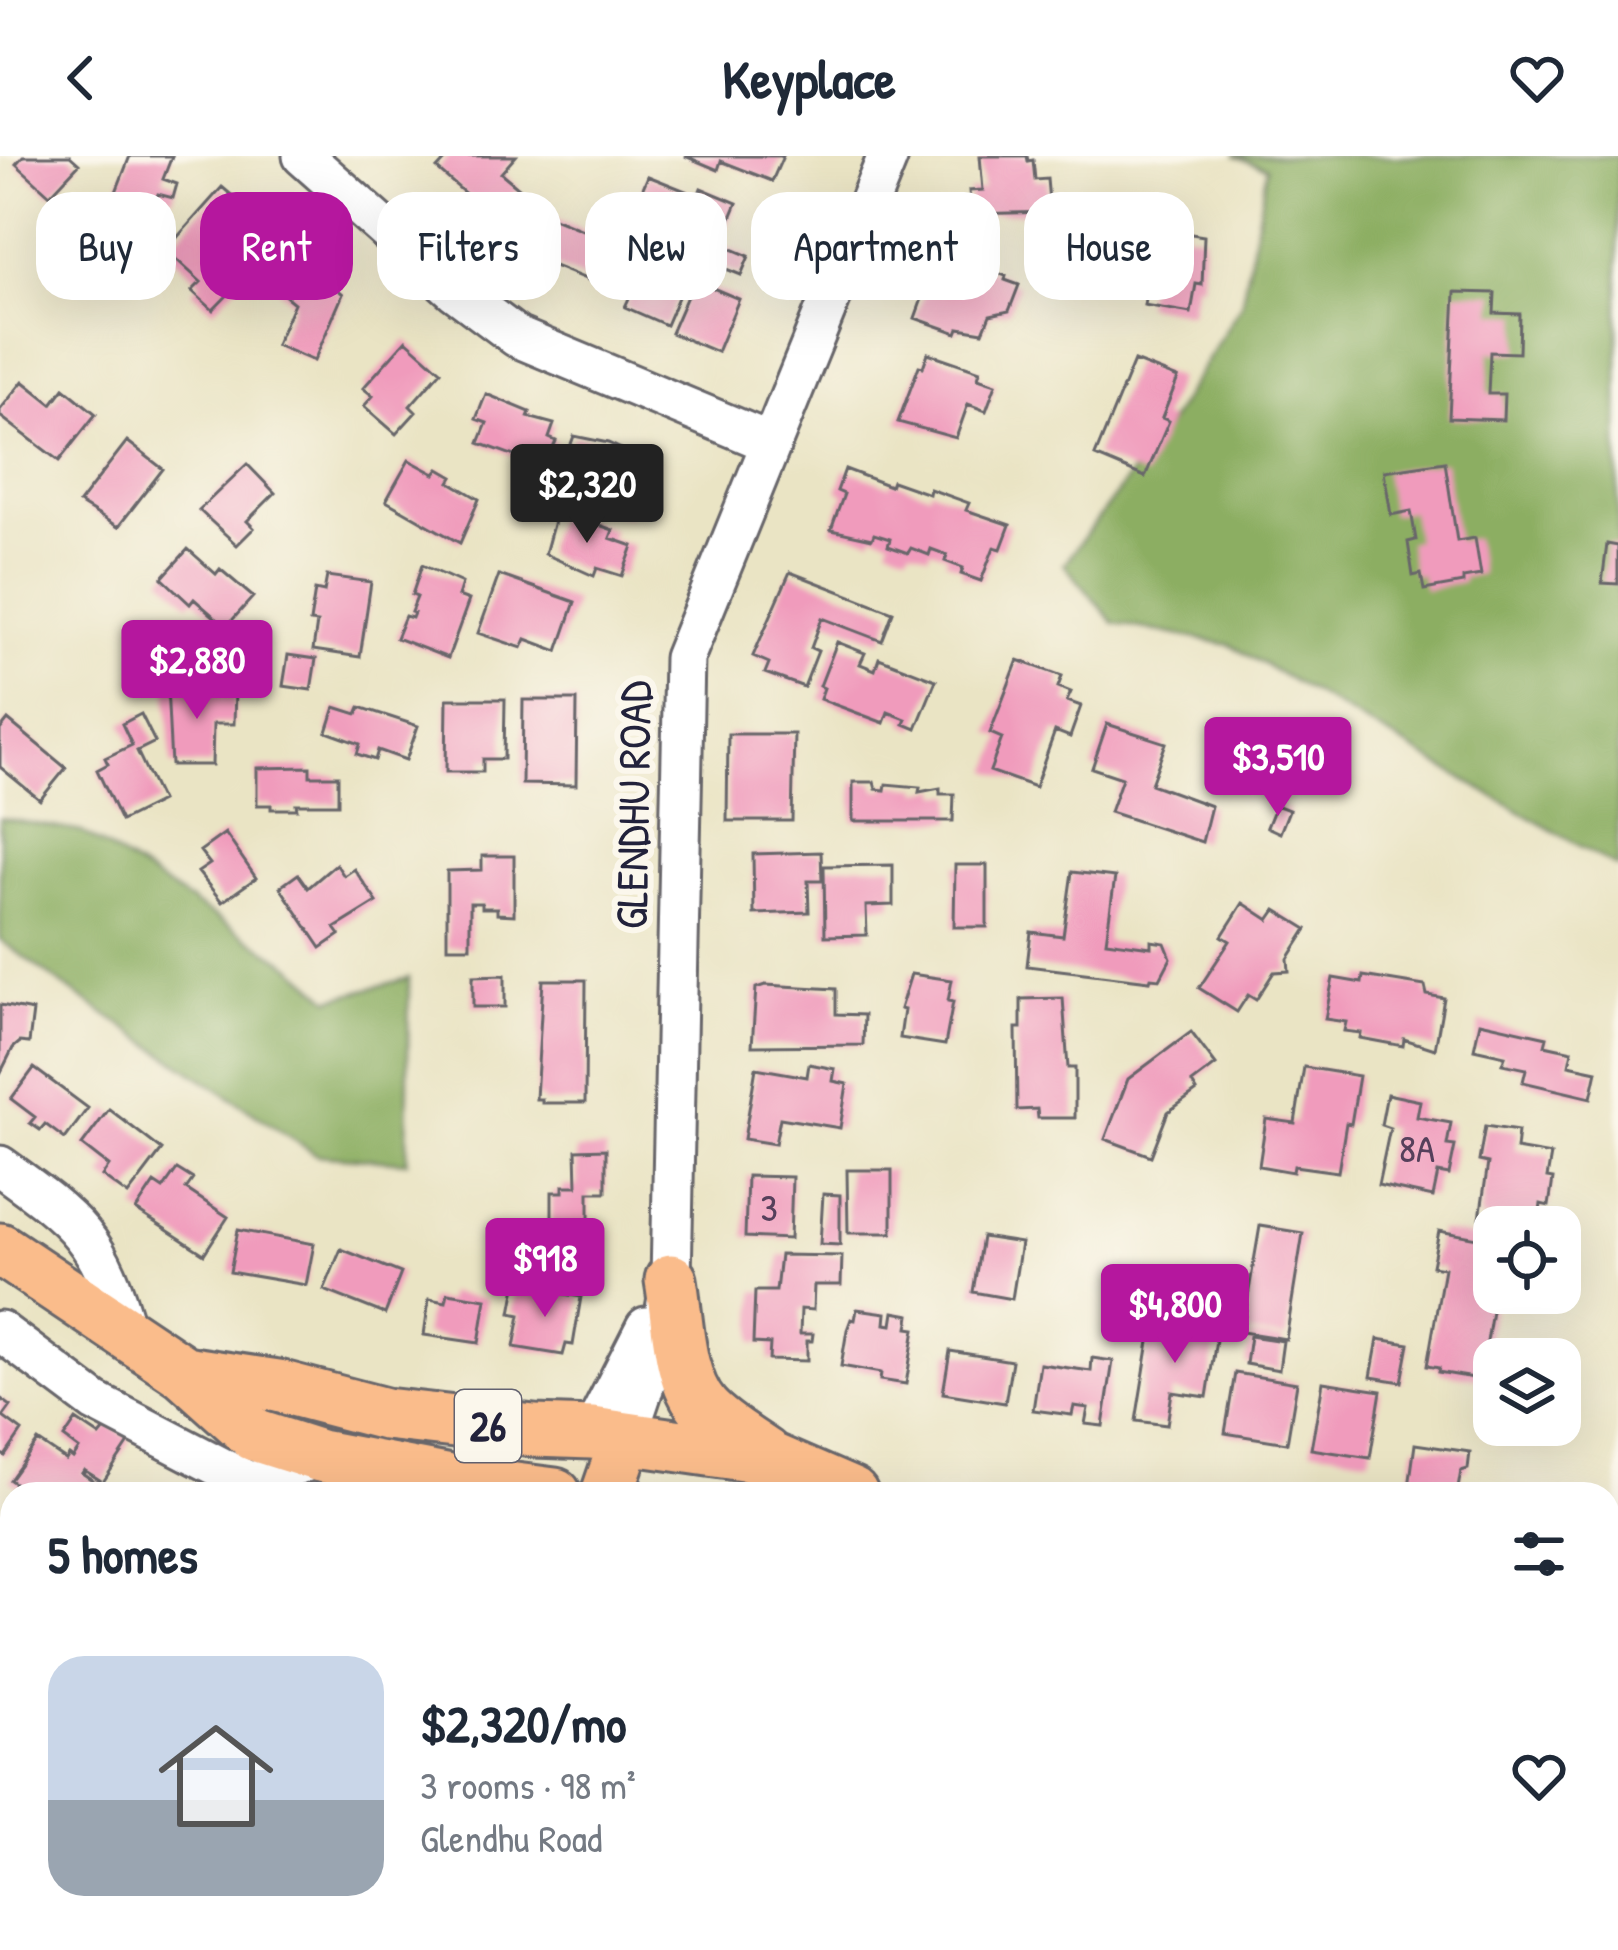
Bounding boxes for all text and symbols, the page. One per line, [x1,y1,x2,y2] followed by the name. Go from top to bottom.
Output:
[722,42,896,115] text: Keyplace
[48,45,114,111] icon: back
[1504,45,1570,111] icon: heart
[36,192,176,300] chip: Buy
[200,192,353,300] chip: Rent
[377,192,561,300] chip: Filters
[585,192,727,300] chip: New
[751,192,1000,300] chip: Apartment
[1024,192,1194,300] chip: House
[489,444,685,546] pin: $2,320
[537,456,637,509] text: $2,320
[99,620,295,722] pin: $2,880
[148,632,246,685] text: $2,880
[600,680,665,930] street label: GLENDHU ROAD
[1180,717,1376,819] pin: $3,510
[1231,729,1325,782] text: $3,510
[1399,1121,1435,1174] house number: 8A
[760,1180,778,1233] house number: 3
[1473,1206,1581,1446] map controls
[1473,1206,1581,1314] button: locate
[474,1218,616,1320] pin: $918
[512,1230,578,1283] text: $918
[1077,1264,1273,1366] pin: $4,800
[1128,1276,1222,1329] text: $4,800
[1473,1338,1581,1446] button: layers
[455,1390,521,1462] road number: 26
[48,1520,198,1589] text: 5 homes
[1506,1521,1572,1587] icon: filters
[420,1689,626,1758] text: $2,320/mo
[144,1704,288,1848] icon: home
[1506,1743,1572,1809] icon: heart
[420,1758,636,1811] text: 3 rooms · 98 m²
[420,1811,602,1864] text: Glendhu Road

